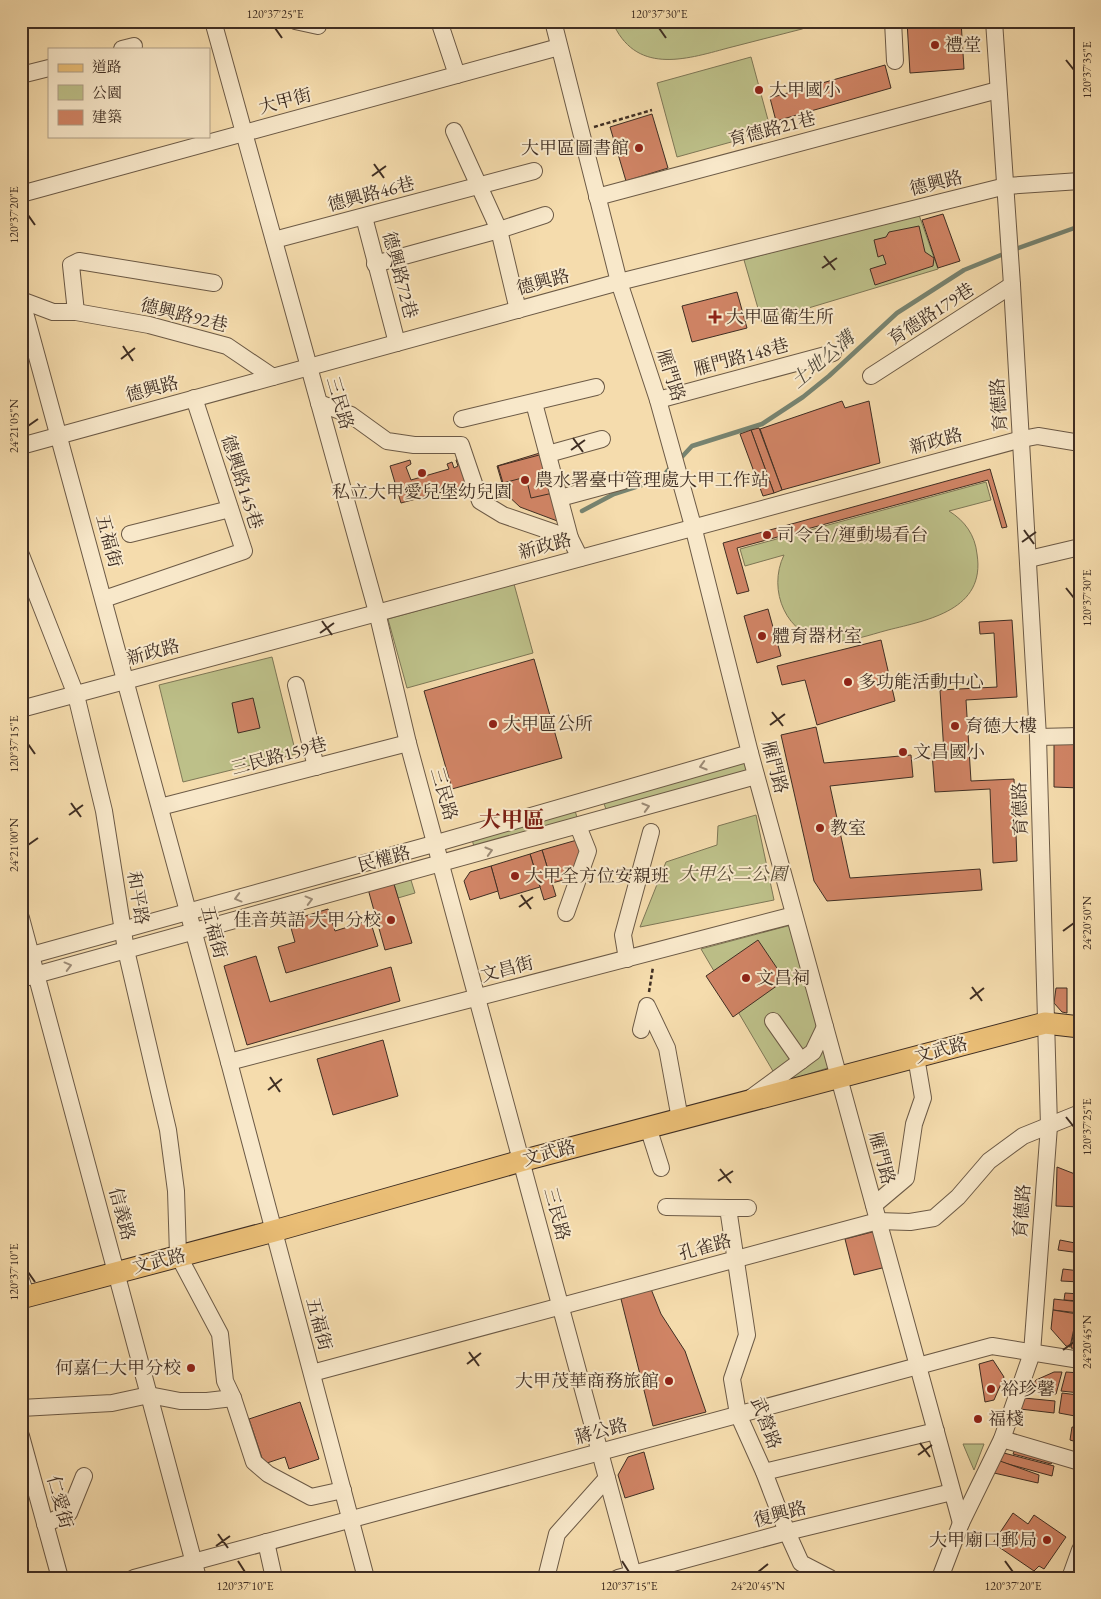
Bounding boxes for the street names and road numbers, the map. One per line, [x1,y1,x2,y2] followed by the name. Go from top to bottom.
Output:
[256,82,314,119] street label: 大甲街
[726,106,818,151] street label: 育德路21巷
[907,165,965,200] street label: 德興路
[325,171,417,216] street label: 德興路46巷
[378,229,423,321] street label: 德興路72巷
[514,263,572,300] street label: 德興路
[883,277,978,350] street label: 育德路179巷
[138,293,230,336] street label: 德興路92巷
[691,333,791,380] street label: 雁門路148巷
[652,346,691,404] street label: 雁門路
[123,370,181,407] street label: 德興路
[322,374,359,432] street label: 三民路
[985,377,1012,433] street label: 育德路
[907,422,965,459] street label: 新政路
[216,432,269,532] street label: 德興路145巷
[91,512,128,570] street label: 五福街
[516,527,574,564] street label: 新政路
[124,633,182,670] street label: 新政路
[229,732,329,779] street label: 三民路159巷
[757,738,794,796] street label: 雁門路
[426,765,463,823] street label: 三民路
[1007,782,1032,836] street label: 育德路
[355,840,413,877] street label: 民權路
[123,869,154,926] street label: 和平路
[196,903,233,961] street label: 五福街
[478,950,536,987] street label: 文昌街
[912,1031,970,1068] street label: 文武路
[864,1129,901,1187] street label: 雁門路
[520,1134,578,1171] street label: 文武路
[1008,1183,1035,1239] street label: 育德路
[104,1185,141,1243] street label: 信義路
[539,1185,576,1243] street label: 三民路
[676,1228,734,1265] street label: 孔雀路
[130,1243,188,1278] street label: 文武路
[301,1295,338,1353] street label: 五福街
[746,1393,787,1452] street label: 武營路
[572,1412,630,1449] street label: 蔣公路
[42,1473,79,1531] street label: 仁愛街
[751,1495,809,1532] street label: 復興路

